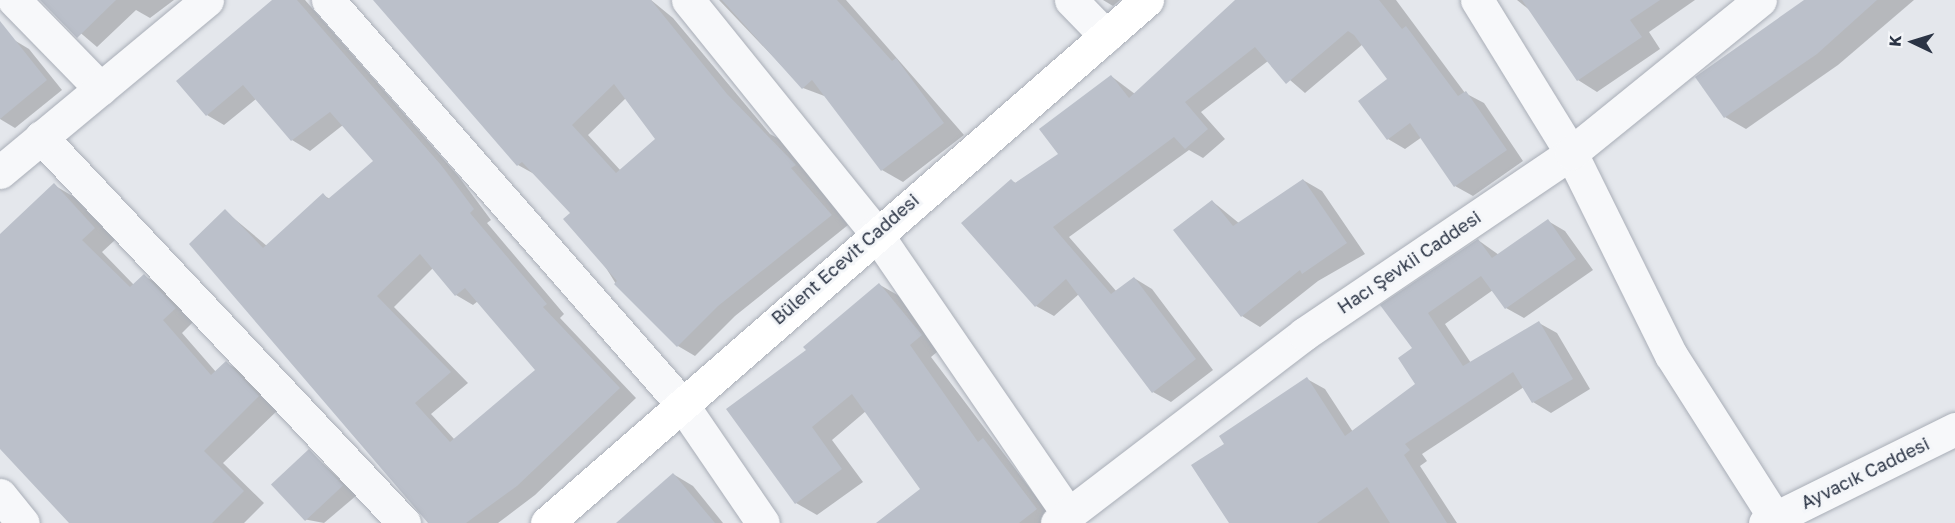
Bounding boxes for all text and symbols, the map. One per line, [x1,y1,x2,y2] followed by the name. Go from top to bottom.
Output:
[1883,12,1943,72] north arrow
[1885,34,1905,47] text: K
[767,189,923,329] street label: Bülent Ecevit Caddesi
[1333,206,1485,318] street label: Hacı Şevkii Caddesi
[1797,433,1933,513] street label: Ayvacık Caddesi

